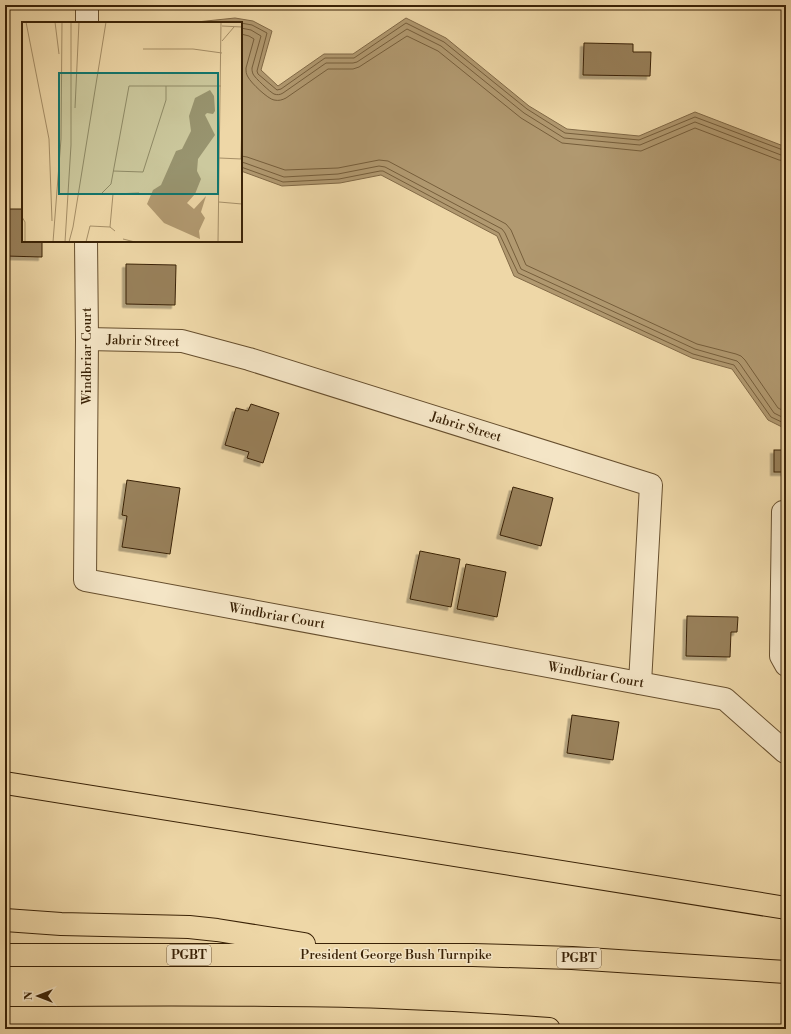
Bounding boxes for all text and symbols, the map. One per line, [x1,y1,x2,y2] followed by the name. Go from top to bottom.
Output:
[22,22,242,242] inset map
[79,307,95,406] street label: Windbriar Court
[105,332,180,350] street label: Jabrir Street
[428,408,504,445] street label: Jabrir Street
[227,599,327,632] street label: Windbriar Court
[546,658,646,691] street label: Windbriar Court
[167,945,211,965] road number: PGBT
[300,947,492,963] street label: President George Bush Turnpike
[557,948,601,968] road number: PGBT
[18,976,58,1016] north arrow
[22,991,36,1000] text: N

